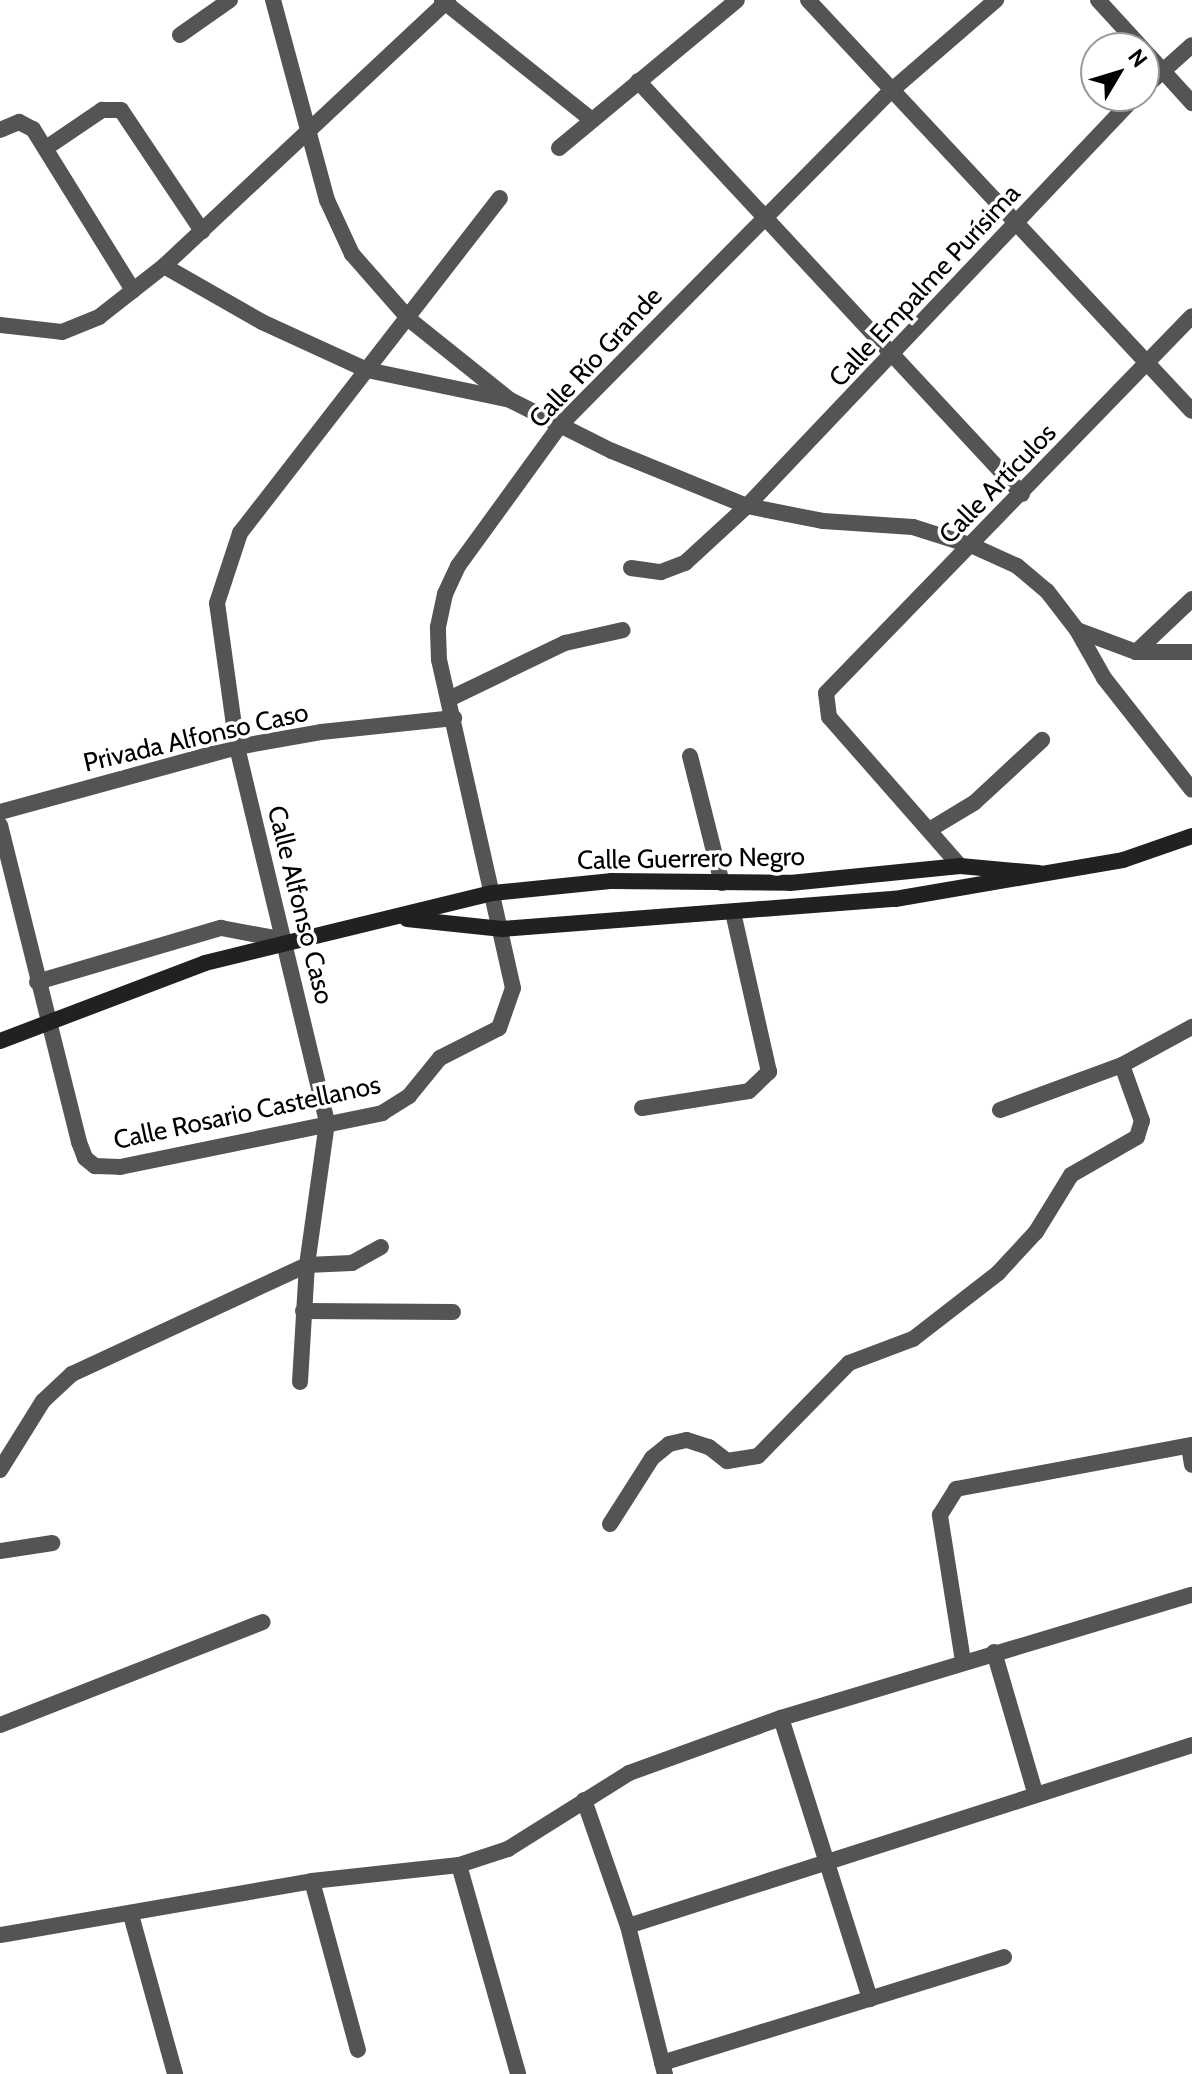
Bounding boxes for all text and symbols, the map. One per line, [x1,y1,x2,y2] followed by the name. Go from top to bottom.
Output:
[1080,32,1160,112] north arrow
[1122,44,1153,73] text: N
[823,178,1027,394] street label: Calle Empalme Purísima
[523,281,669,435] street label: Calle Río Grande
[933,417,1063,551] street label: Calle Artículos
[80,697,312,779] street label: Privada Alfonso Caso
[260,803,340,1007] street label: Calle Alfonso Caso
[577,841,805,877] street label: Calle Guerrero Negro
[111,1069,383,1157] street label: Calle Rosario Castellanos

